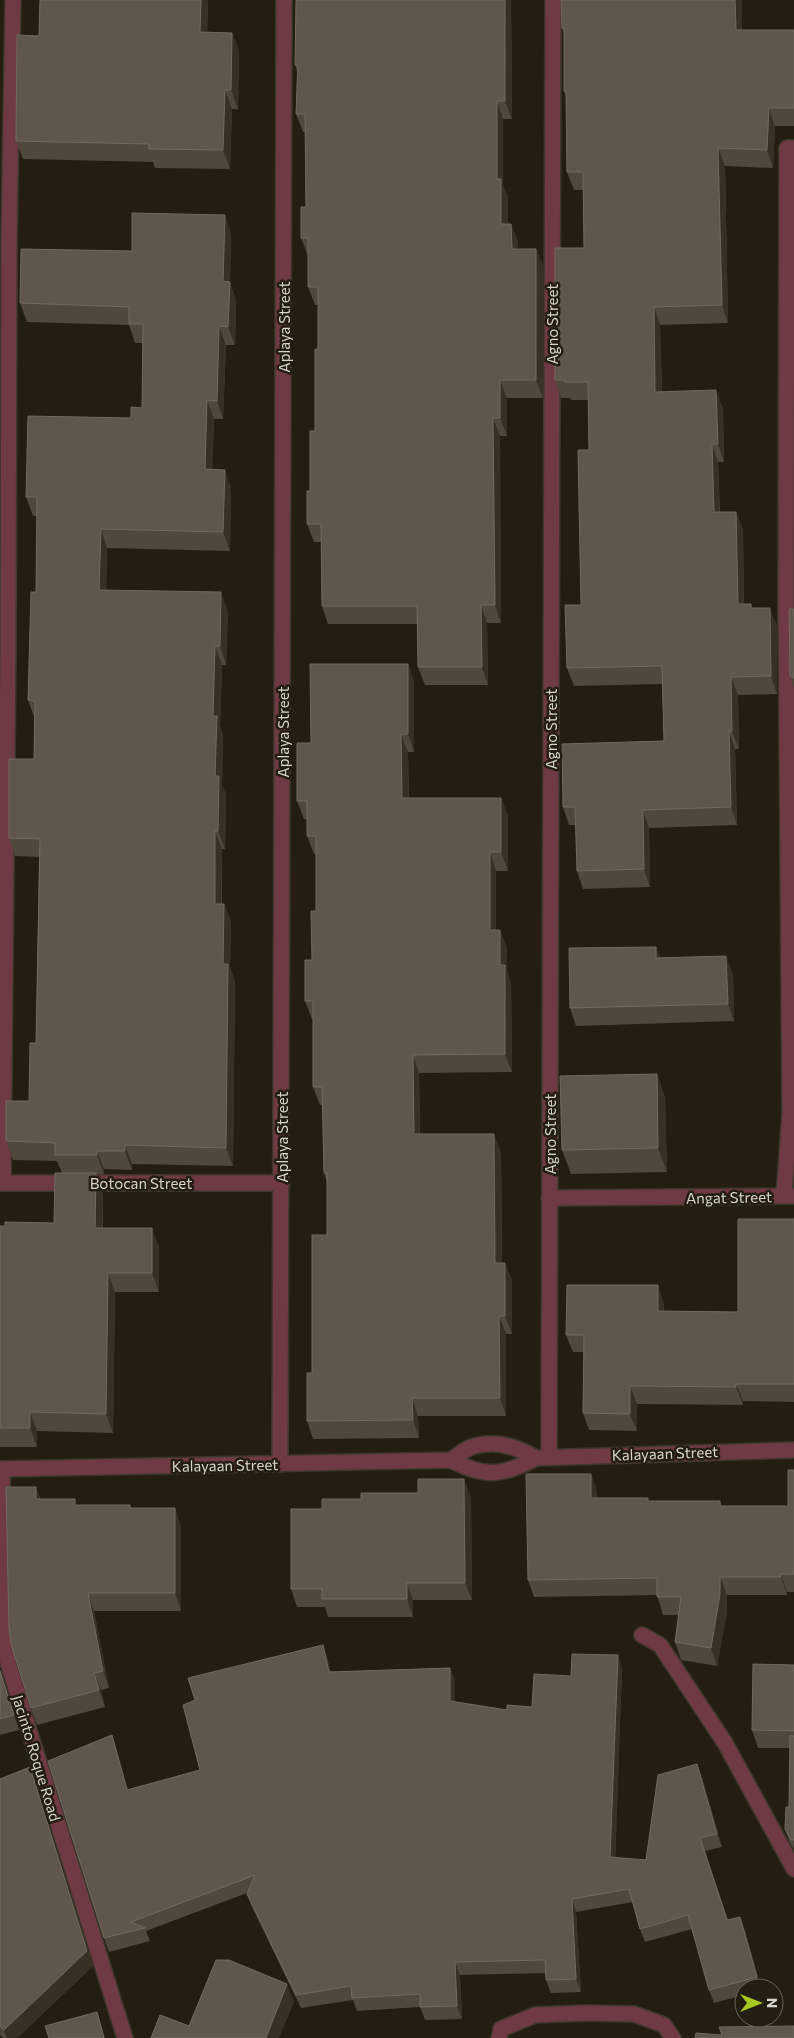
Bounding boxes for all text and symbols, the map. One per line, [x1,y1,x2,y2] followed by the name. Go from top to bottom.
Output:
[275,281,293,373] street label: Aplaya Street
[543,284,561,364] street label: Agno Street
[274,686,292,778] street label: Aplaya Street
[542,689,560,769] street label: Agno Street
[273,1091,291,1183] street label: Aplaya Street
[541,1094,559,1174] street label: Agno Street
[90,1174,192,1192] street label: Botocan Street
[686,1187,772,1207] street label: Angat Street
[611,1442,719,1464] street label: Kalayaan Street
[172,1455,278,1475] street label: Kalayaan Street
[9,1693,65,1823] street label: Jacinto Roque Road
[734,1978,784,2028] north arrow
[764,1998,781,2008] text: N

